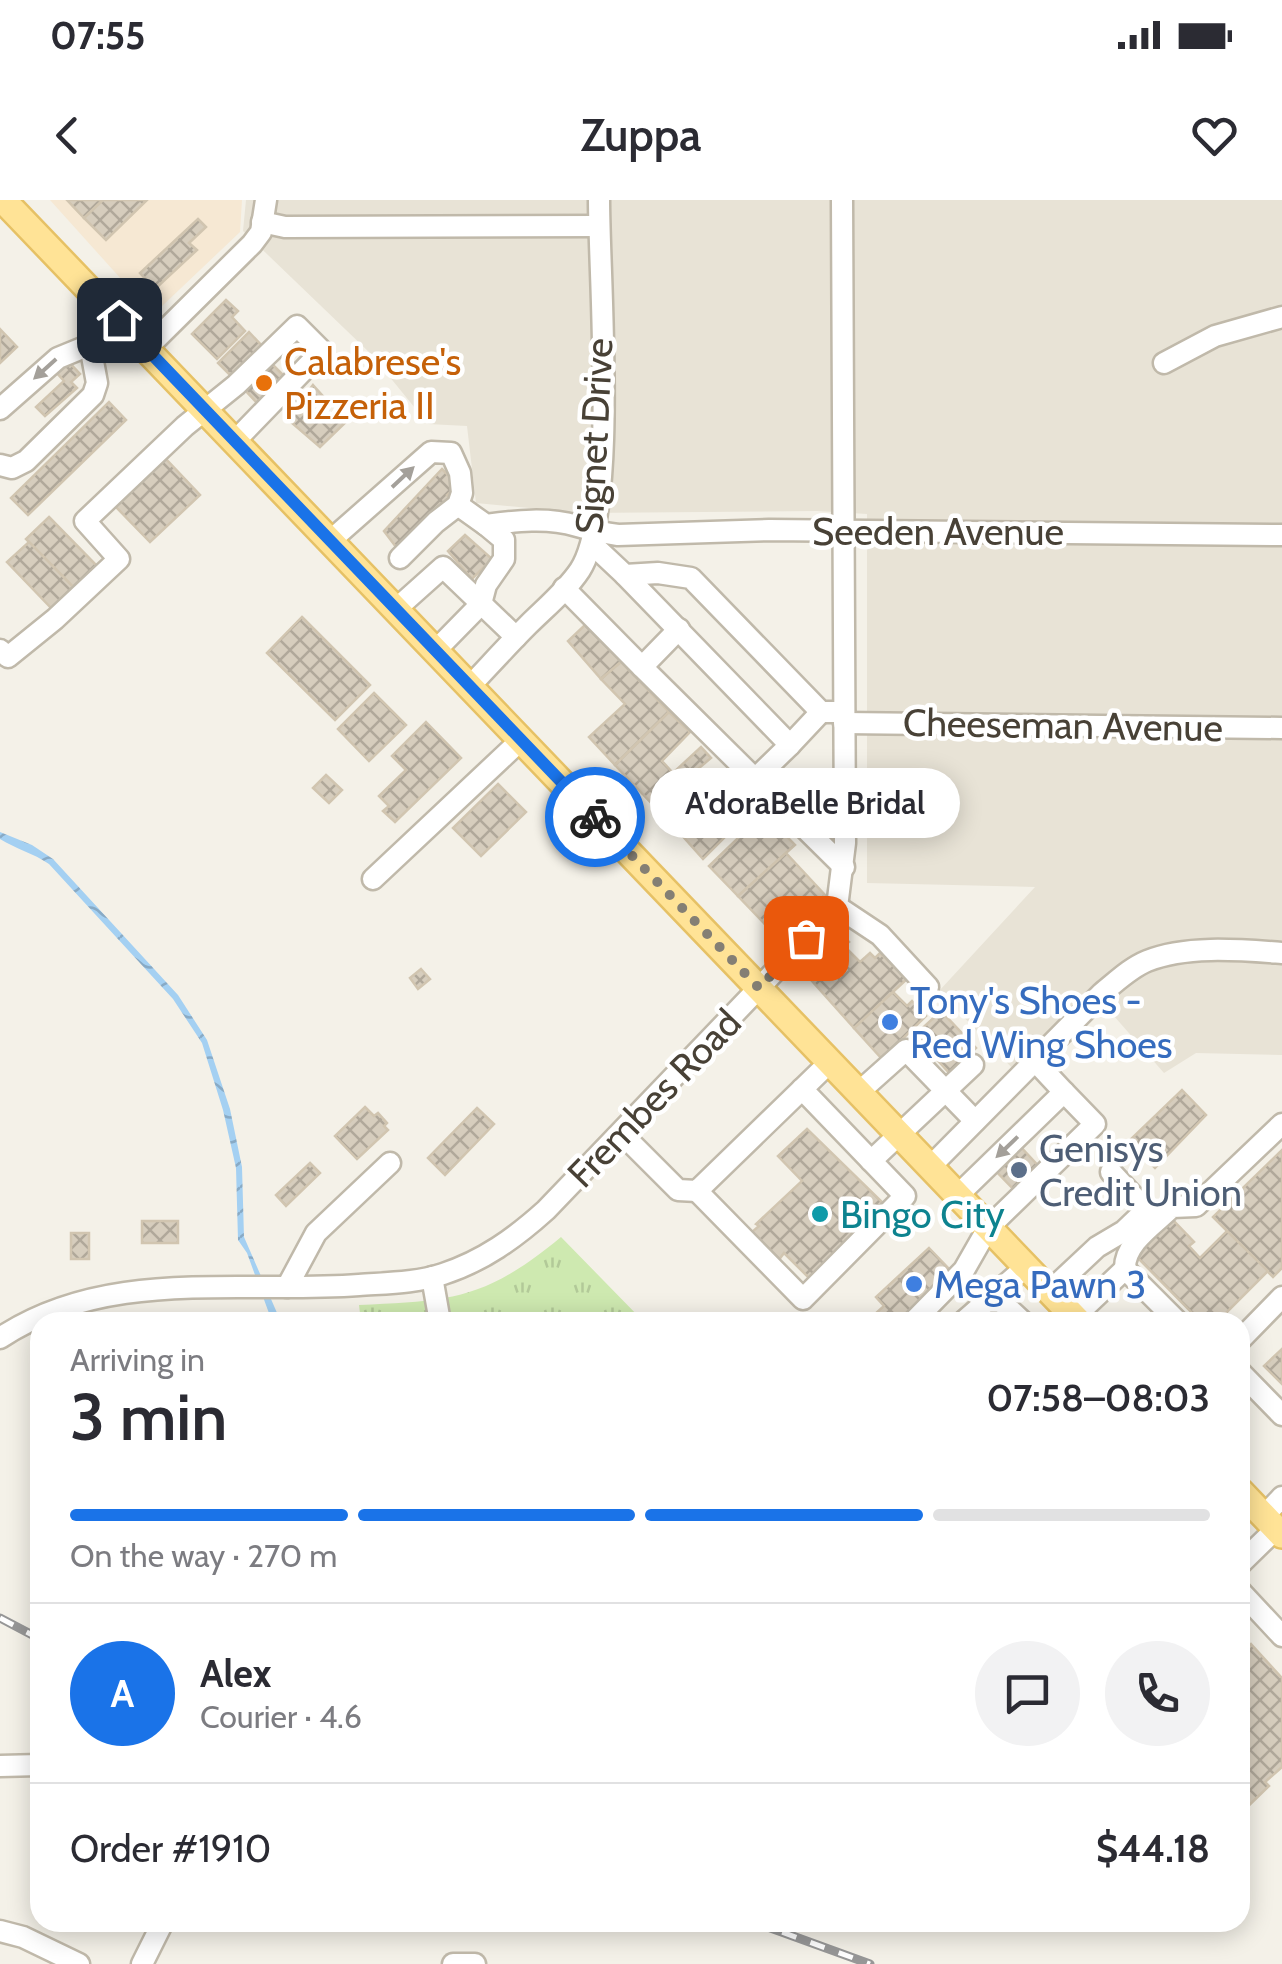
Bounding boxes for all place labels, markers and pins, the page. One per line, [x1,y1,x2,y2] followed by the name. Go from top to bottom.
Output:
[77,278,162,363] pin
[284,338,461,429] place label: Calabrese's Pizzeria II
[253,372,275,394] marker: Calabrese's Pizzeria II
[651,768,961,838] callout: A'doraBelle Bridal
[764,896,849,981] pin
[910,977,1172,1068] place label: Tony's Shoes - Red Wing Shoes
[879,1011,901,1033] marker: Tony's Shoes - Red Wing Shoes
[1039,1125,1242,1216] place label: Genisys Credit Union
[1008,1159,1030,1181] marker: Genisys Credit Union
[840,1191,1005,1238] place label: Bingo City
[809,1203,831,1225] marker: Bingo City
[934,1261,1146,1308] place label: Mega Pawn 3
[903,1273,925,1295] marker: Mega Pawn 3

